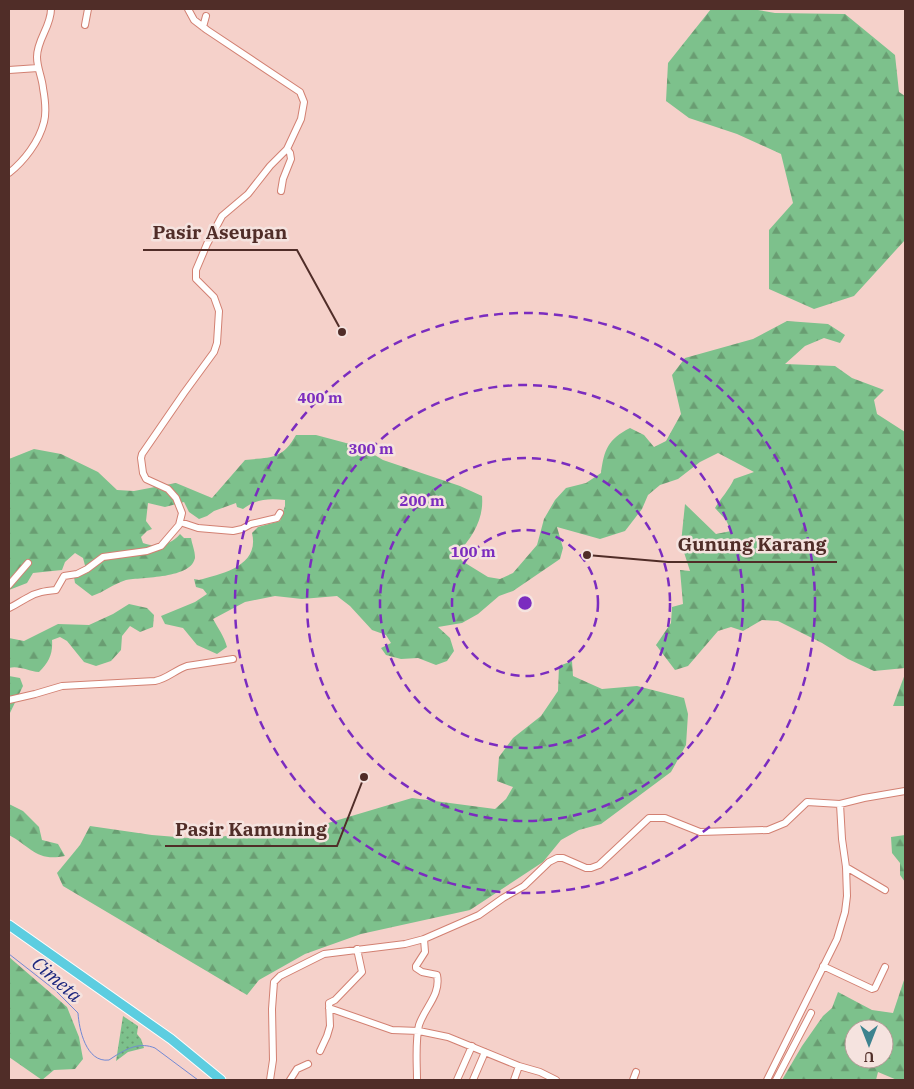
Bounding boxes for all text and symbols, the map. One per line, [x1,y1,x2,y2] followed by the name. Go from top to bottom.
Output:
[143,216,297,250] callout: Pasir Aseupan
[153,220,288,244] text: Pasir Aseupan
[297,388,343,407] text: 400 m
[348,439,394,458] text: 300 m
[399,491,445,510] text: 200 m
[668,528,837,562] callout: Gunung Karang
[677,532,827,556] text: Gunung Karang
[450,542,496,561] text: 100 m
[516,594,534,612] centre of rings
[165,812,337,846] callout: Pasir Kamuning
[175,817,327,841] text: Pasir Kamuning
[27,951,87,1008] water label: Cimeta
[844,1019,894,1069] north arrow
[863,1048,874,1066] text: U

